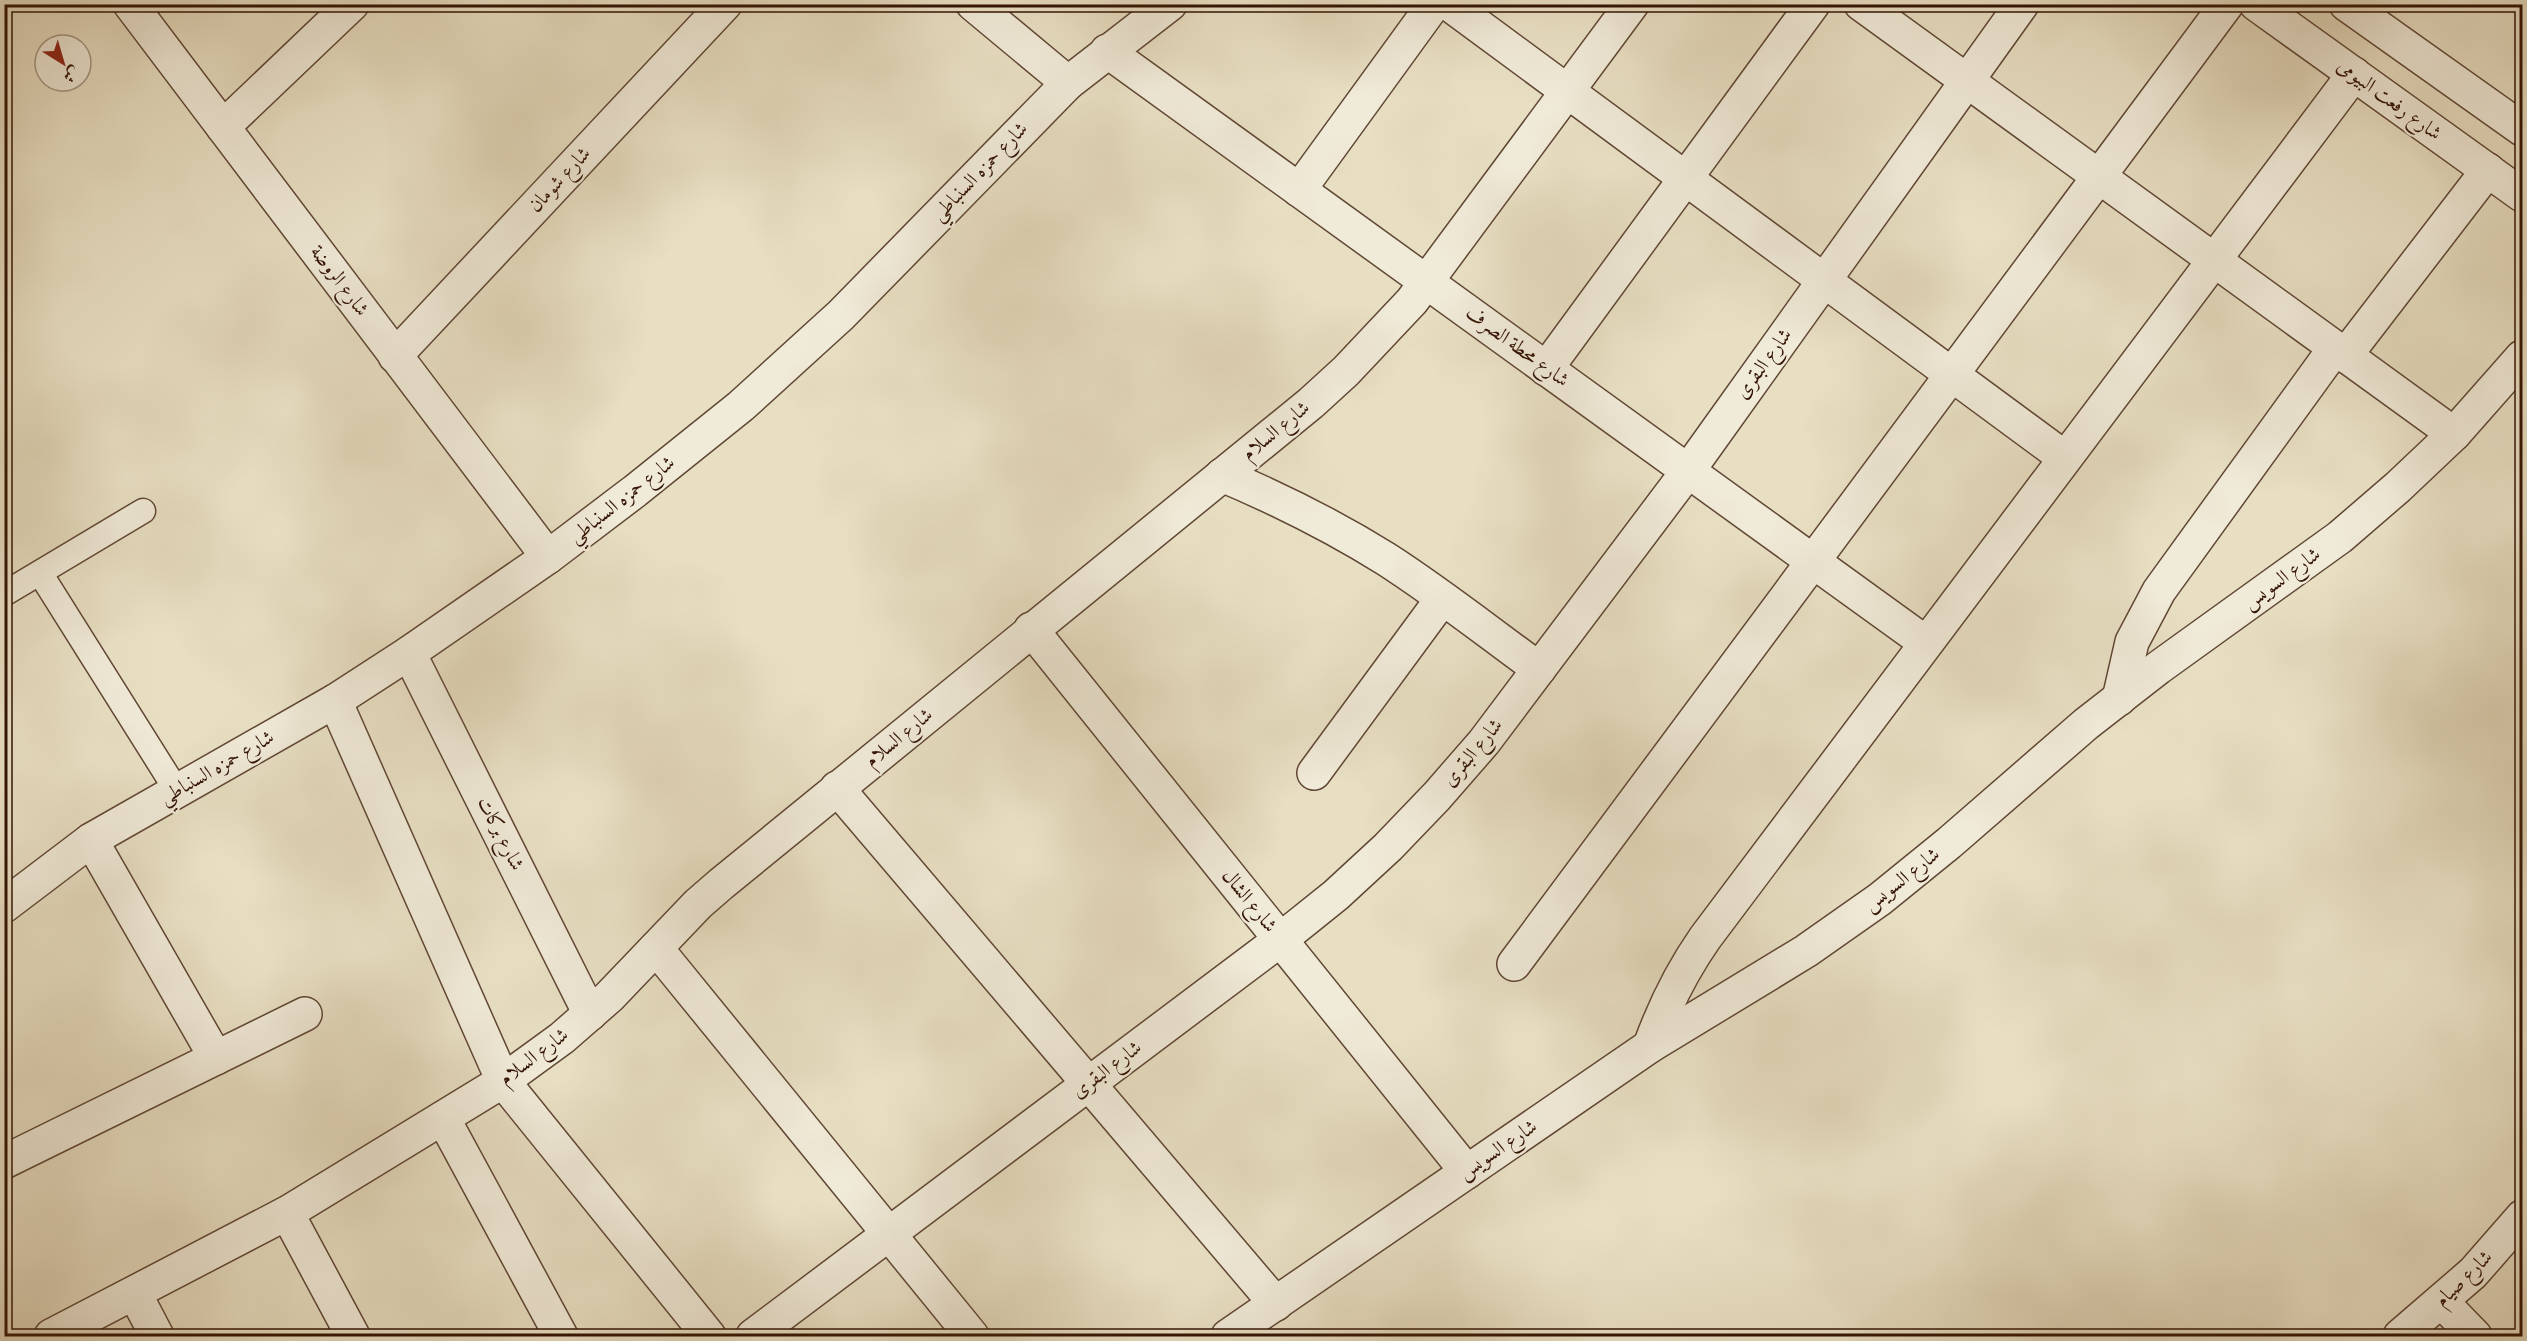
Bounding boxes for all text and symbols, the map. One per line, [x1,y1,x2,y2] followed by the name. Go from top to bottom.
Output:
[33,33,93,93] north arrow
[2329,54,2446,150] street label: شارع رفعت البيومى
[59,61,84,87] text: ش
[926,117,1037,230] street label: شارع حمزه السنباطي
[523,142,600,221] street label: شارع شومان
[301,240,374,324] street label: شارع الروضة
[1458,301,1574,396] street label: شارع محطة الصرف
[1730,324,1801,407] street label: شارع البقرى
[1237,396,1318,469] street label: شارع السلام
[564,451,683,553] street label: شارع حمزه السنباطي
[2238,542,2328,619] street label: شارع السويس
[860,703,941,776] street label: شارع السلام
[1437,714,1512,795] street label: شارع البقرى
[155,725,281,815] street label: شارع حمزه السنباطي
[467,793,529,877] street label: شارع بركات
[1859,842,1948,921] street label: شارع السويس
[1213,864,1282,940] street label: شارع الشال
[494,1023,576,1095] street label: شارع السلام
[1067,1036,1149,1108] street label: شارع البقرى
[1454,1114,1545,1189] street label: شارع السويس
[2430,1245,2501,1316] street label: شارع صيام

